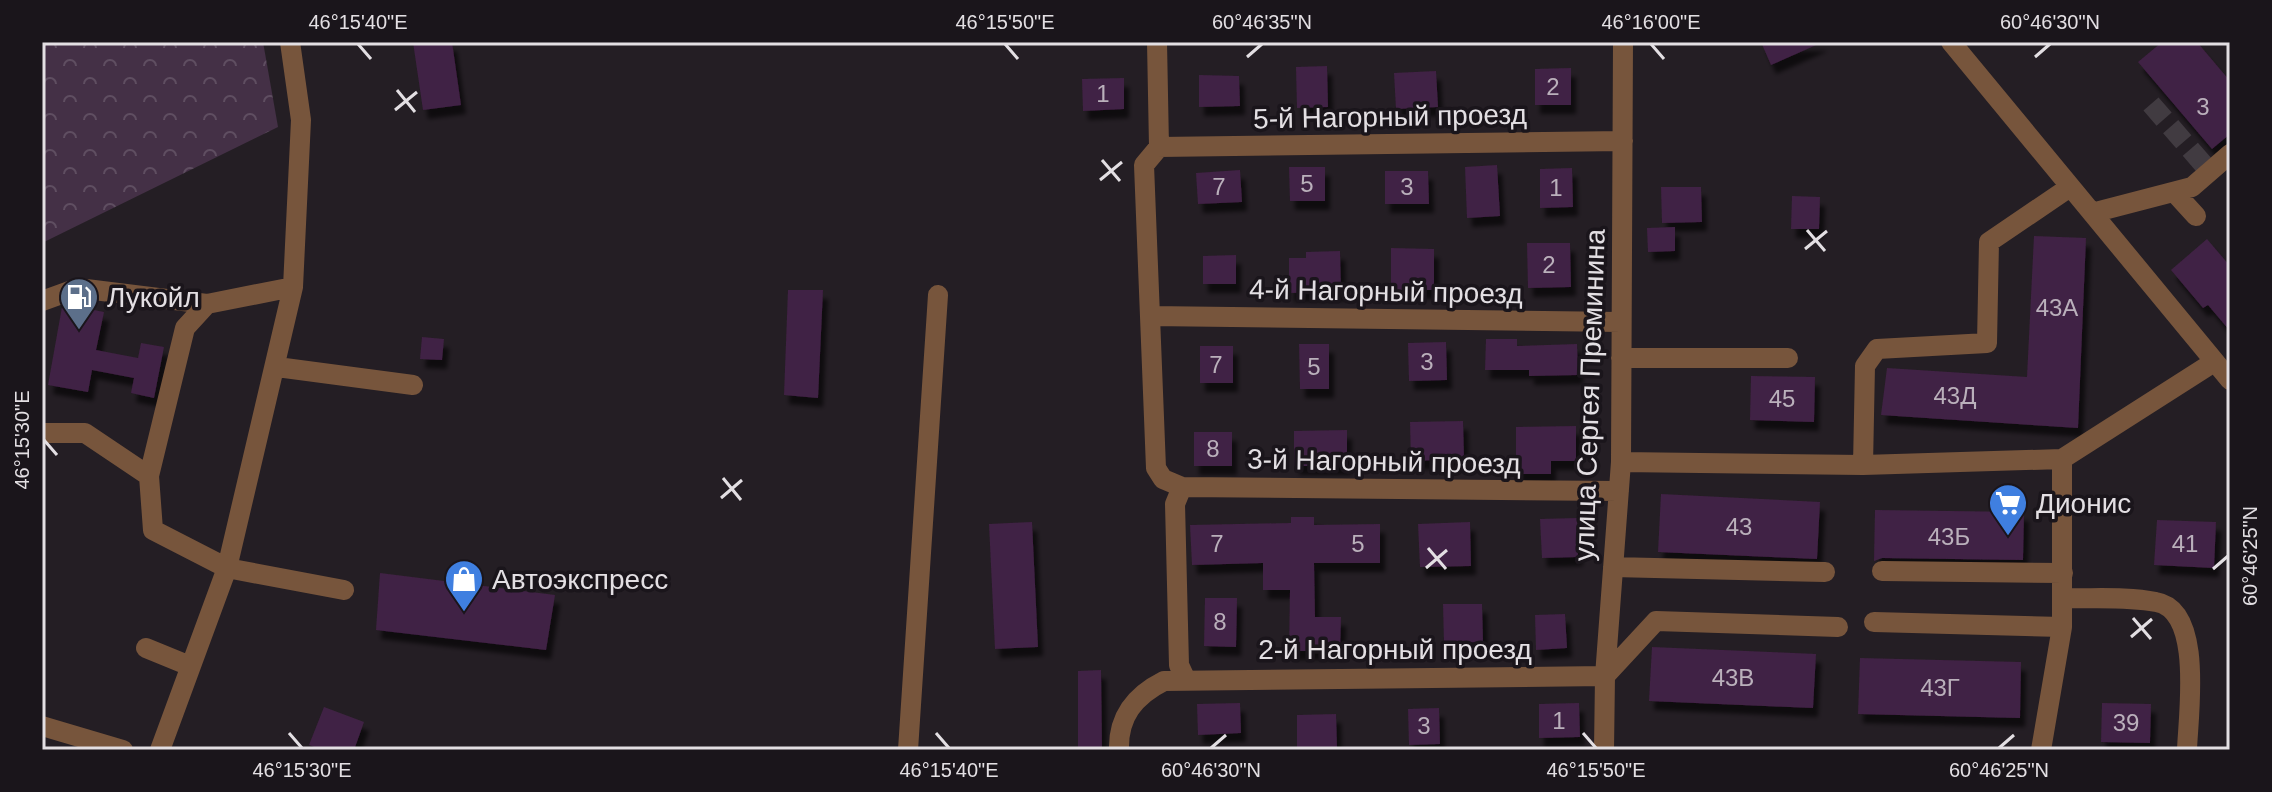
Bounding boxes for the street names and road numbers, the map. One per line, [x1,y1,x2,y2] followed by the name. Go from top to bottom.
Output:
[1253,99,1527,134] street label: 5-й Нагорный проезд
[1568,228,1611,562] street label: улица Сергея Преминина
[1249,274,1523,309] street label: 4-й Нагорный проезд
[1247,444,1521,479] street label: 3-й Нагорный проезд
[1258,634,1532,665] street label: 2-й Нагорный проезд

